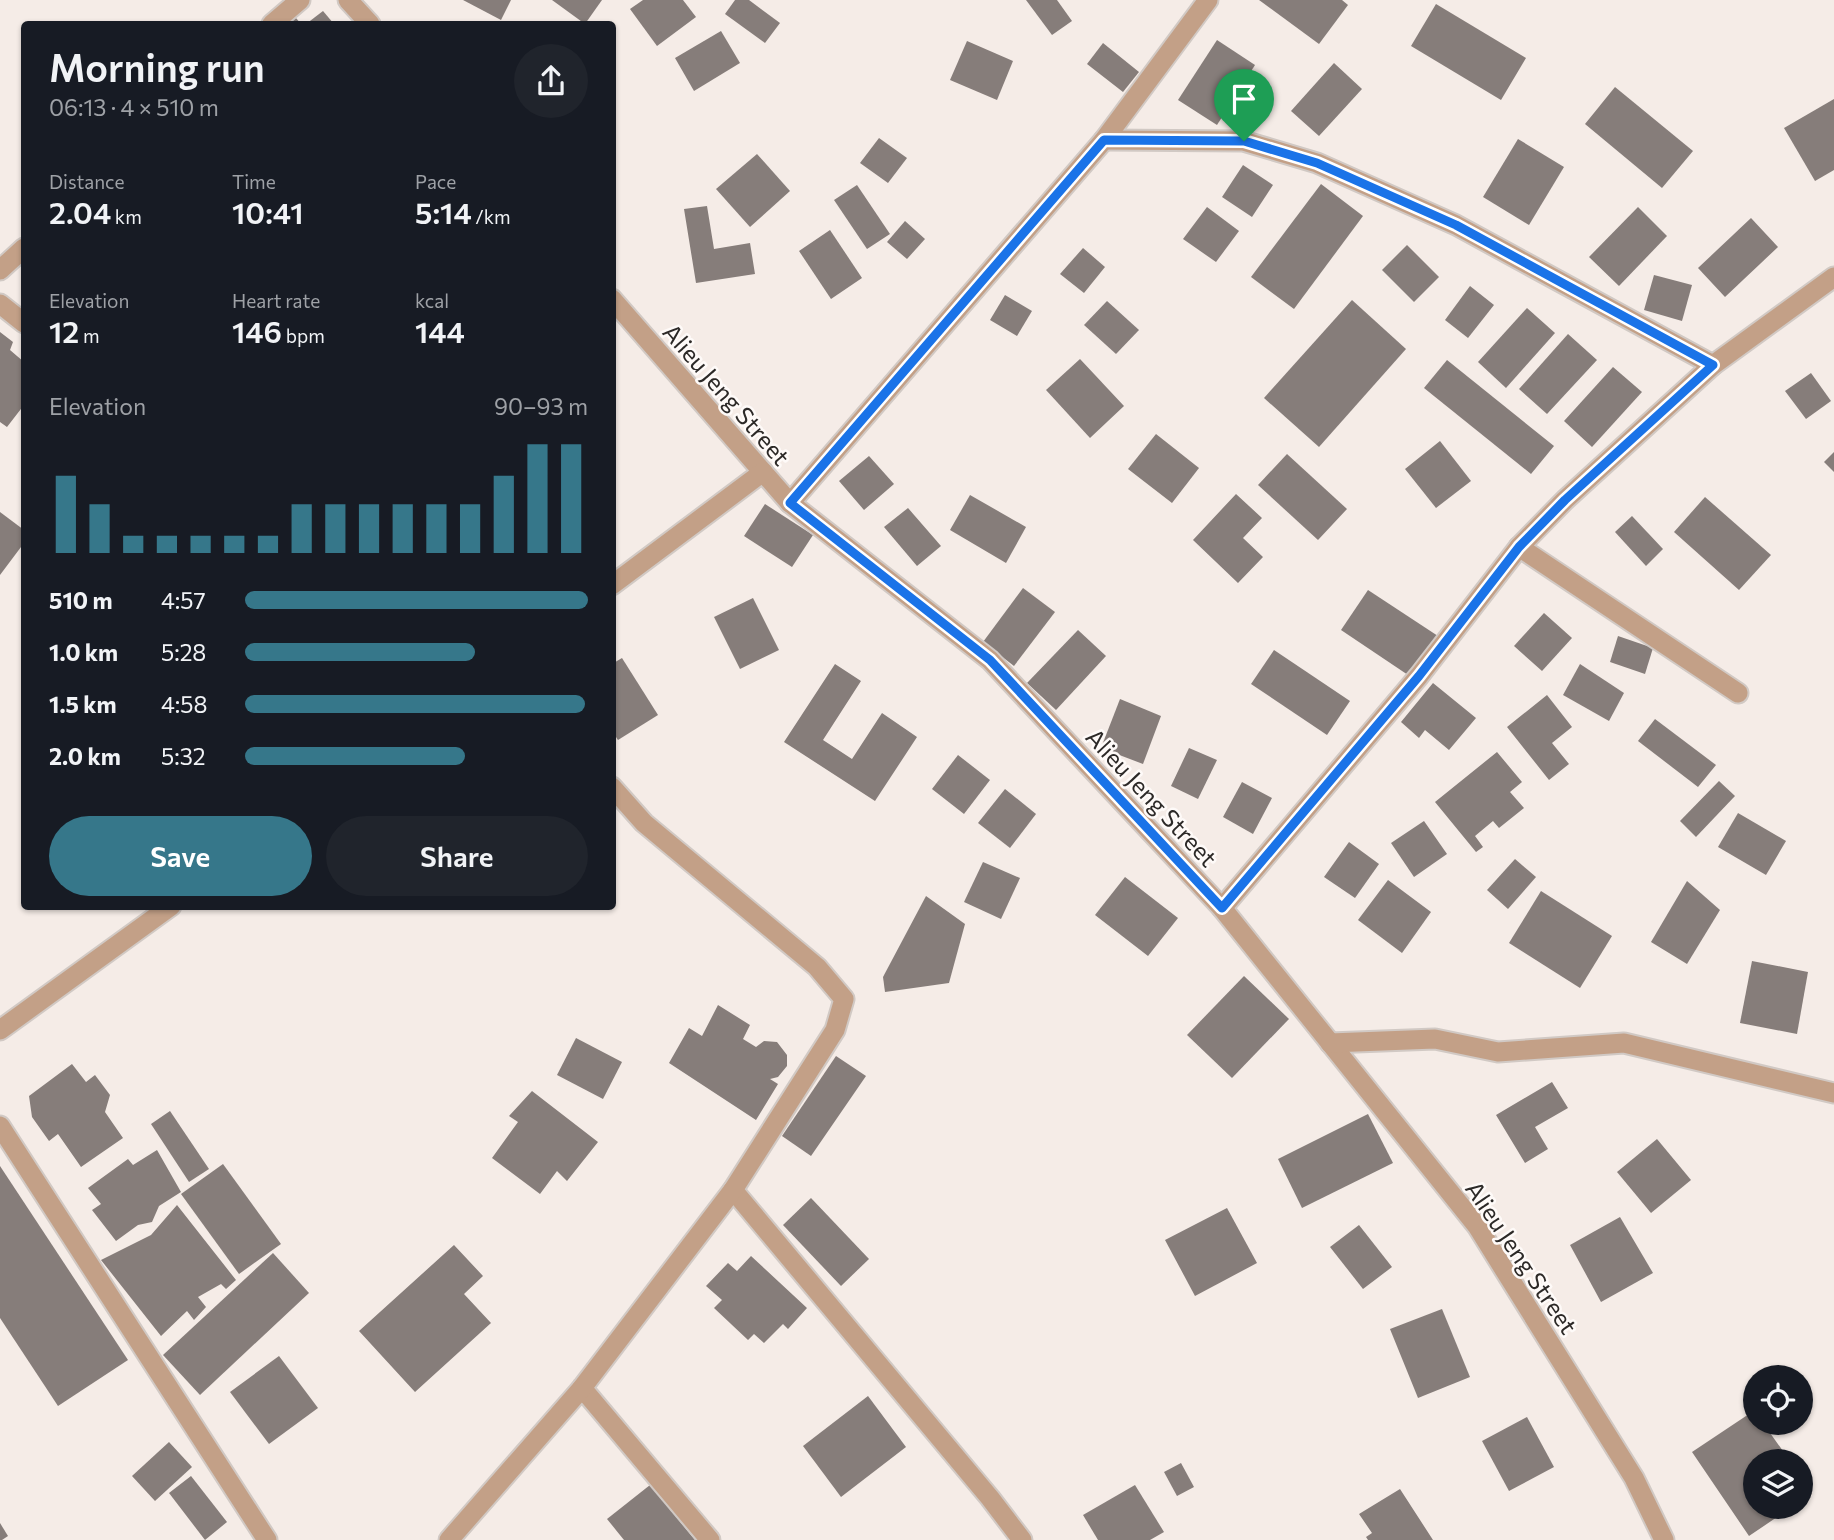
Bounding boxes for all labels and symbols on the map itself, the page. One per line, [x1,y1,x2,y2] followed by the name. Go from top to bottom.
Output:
[1214,69,1274,141] pin
[658,317,797,471] street label: Alieu Jeng Street
[1081,722,1224,872] street label: Alieu Jeng Street
[1460,1175,1584,1339] street label: Alieu Jeng Street

